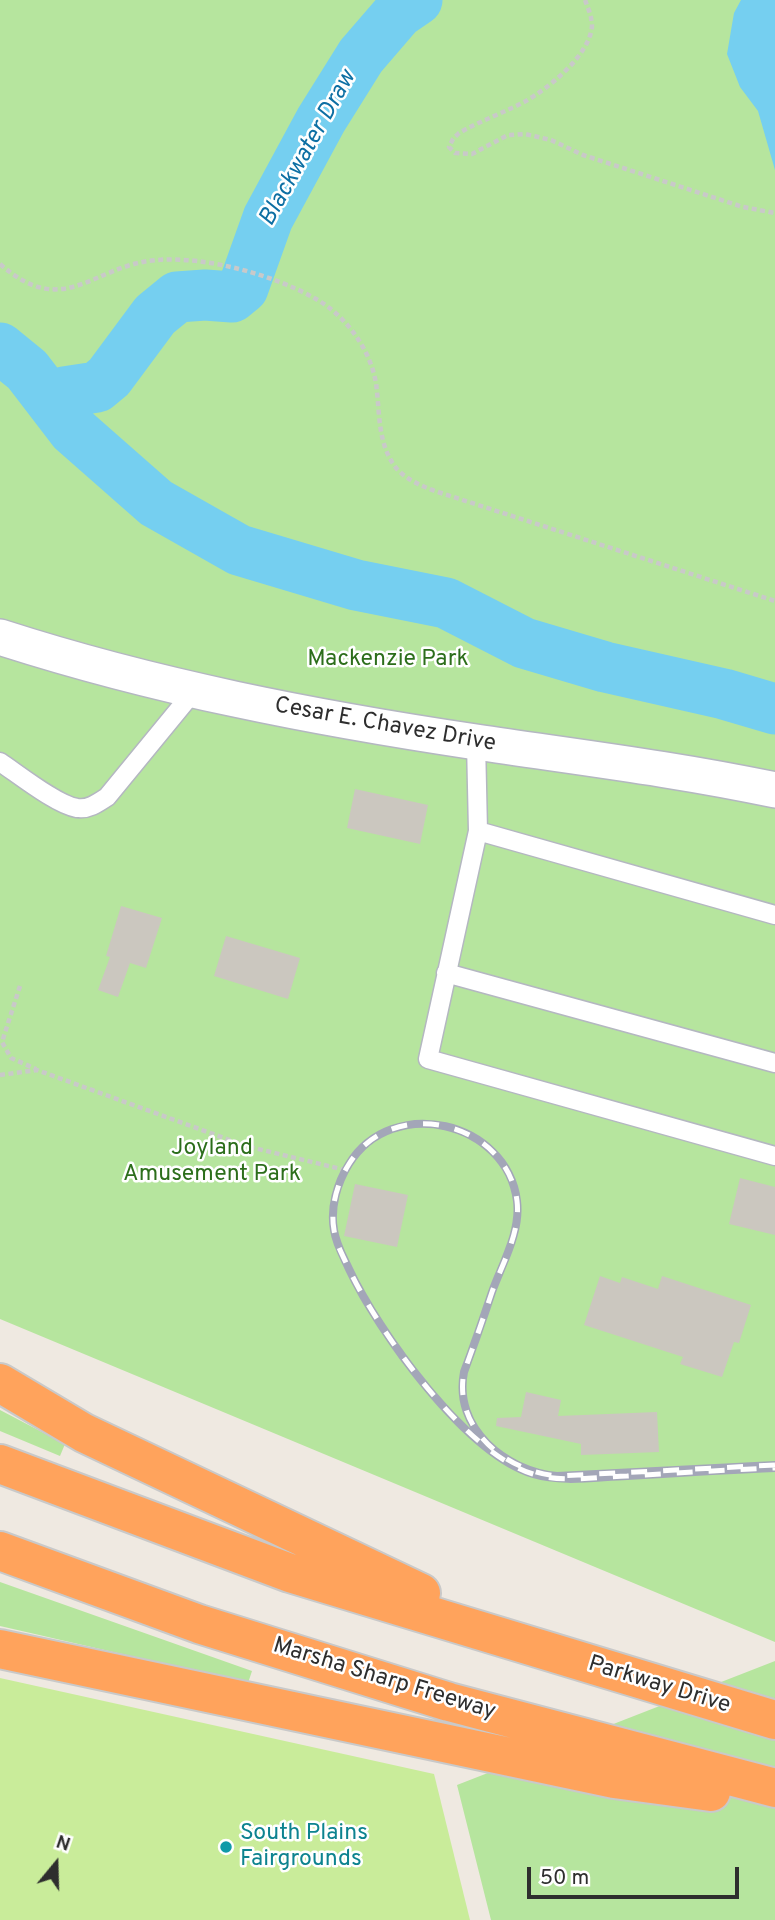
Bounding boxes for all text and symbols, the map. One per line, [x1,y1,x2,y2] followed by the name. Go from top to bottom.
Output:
[254,66,364,232] water label: Blackwater Draw
[307,646,469,674] park label: Mackenzie Park
[272,693,498,759] street label: Cesar E. Chavez Drive
[123,1135,301,1189] park label: Joyland Amusement Park
[269,1633,499,1727] street label: Marsha Sharp Freeway
[584,1651,734,1721] street label: Parkway Drive
[240,1820,368,1874] place label: South Plains Fairgrounds
[21,1829,91,1899] north arrow
[52,1831,73,1858] text: N
[218,1839,234,1855] marker: South Plains Fairgrounds
[530,1854,742,1898] scale bar
[540,1865,589,1892] text: 50 m

